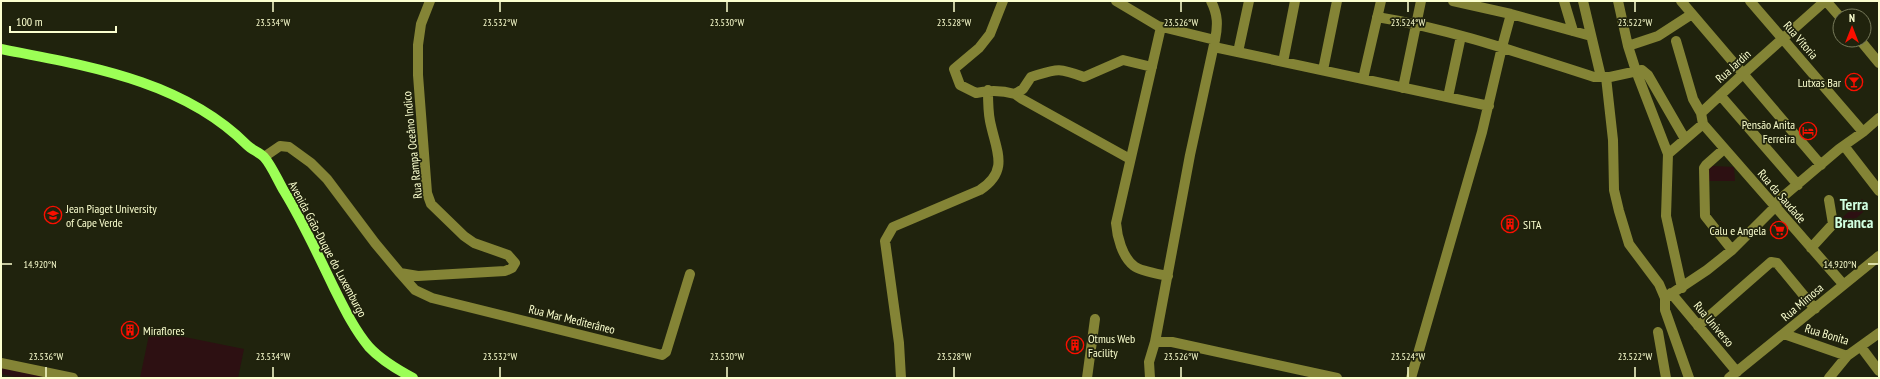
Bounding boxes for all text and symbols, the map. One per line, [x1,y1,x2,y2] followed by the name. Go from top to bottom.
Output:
[10,8,116,34] scale bar
[1832,8,1872,48] north arrow
[1849,11,1855,25] text: N
[16,14,43,29] text: 100 m
[256,16,290,29] text: 23.534°W
[483,16,517,29] text: 23.532°W
[710,16,744,29] text: 23.530°W
[937,16,971,29] text: 23.528°W
[1164,16,1198,29] text: 23.526°W
[1391,16,1425,29] text: 23.524°W
[1618,16,1652,29] text: 23.522°W
[1780,18,1822,62] street label: Rua Vitoria
[1712,46,1754,86] street label: Rua Jardin
[1844,72,1864,92] bar icon: Lutxas Bar
[1798,75,1842,90] place label: Lutxas Bar
[399,91,425,199] street label: Rua Rampa Oceâno Indico
[1742,117,1795,146] place label: Pensão Anita Ferreira
[1798,121,1818,141] hotel icon: Pensão Anita Ferreira
[1755,166,1809,226] street label: Rua da Saudade
[286,178,370,320] street label: Avenida Grão-Duque do Luxemburgo
[1835,194,1874,232] district label: Terra Branca
[65,201,157,230] place label: Jean Piaget University of Cape Verde
[43,205,63,225] school or university icon: Jean Piaget University of Cape Verde
[1500,214,1520,234] building icon: SITA
[1523,217,1542,232] place label: SITA
[1769,220,1789,240] supermarket icon: Calu e Angela
[1709,223,1766,238] place label: Calu e Angela
[23,258,57,271] text: 14.920°N
[1823,258,1857,271] text: 14.920°N
[1778,280,1826,324] street label: Rua Mimosa
[1691,298,1737,350] street label: Rua Universo
[527,301,617,337] street label: Rua Mar Mediterâneo
[120,320,140,340] building icon: Miraflores
[1803,320,1851,348] street label: Rua Bonita
[143,323,184,338] place label: Miraflores
[1088,331,1135,360] place label: Otmus Web Facility
[1065,335,1085,355] building icon: Otmus Web Facility
[29,350,63,363] text: 23.536°W
[256,350,290,363] text: 23.534°W
[483,350,517,363] text: 23.532°W
[710,350,744,363] text: 23.530°W
[937,350,971,363] text: 23.528°W
[1164,350,1198,363] text: 23.526°W
[1391,350,1425,363] text: 23.524°W
[1618,350,1652,363] text: 23.522°W

